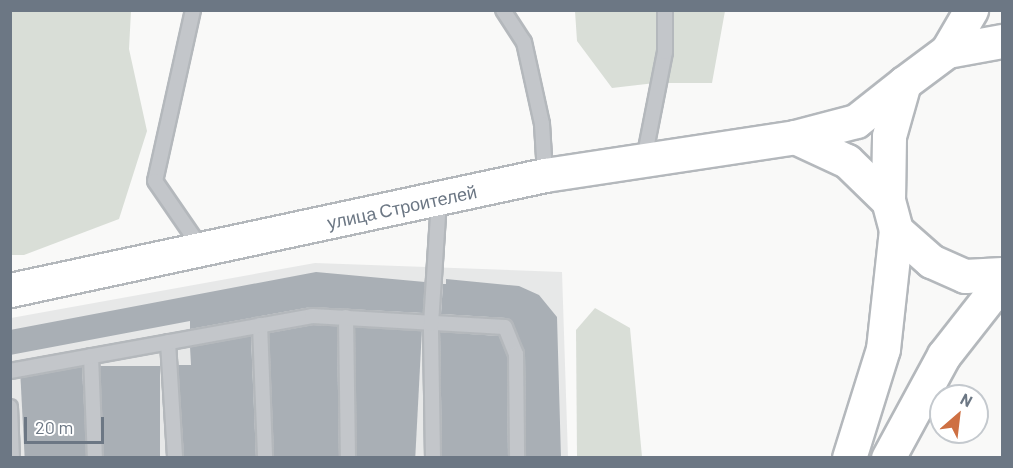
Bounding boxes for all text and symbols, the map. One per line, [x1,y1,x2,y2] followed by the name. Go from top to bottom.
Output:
[325,181,479,233] street label: улица Строителей
[929,384,989,444] north arrow
[958,389,976,410] text: N
[27,405,106,443] scale bar
[35,416,73,438] text: 20 m

